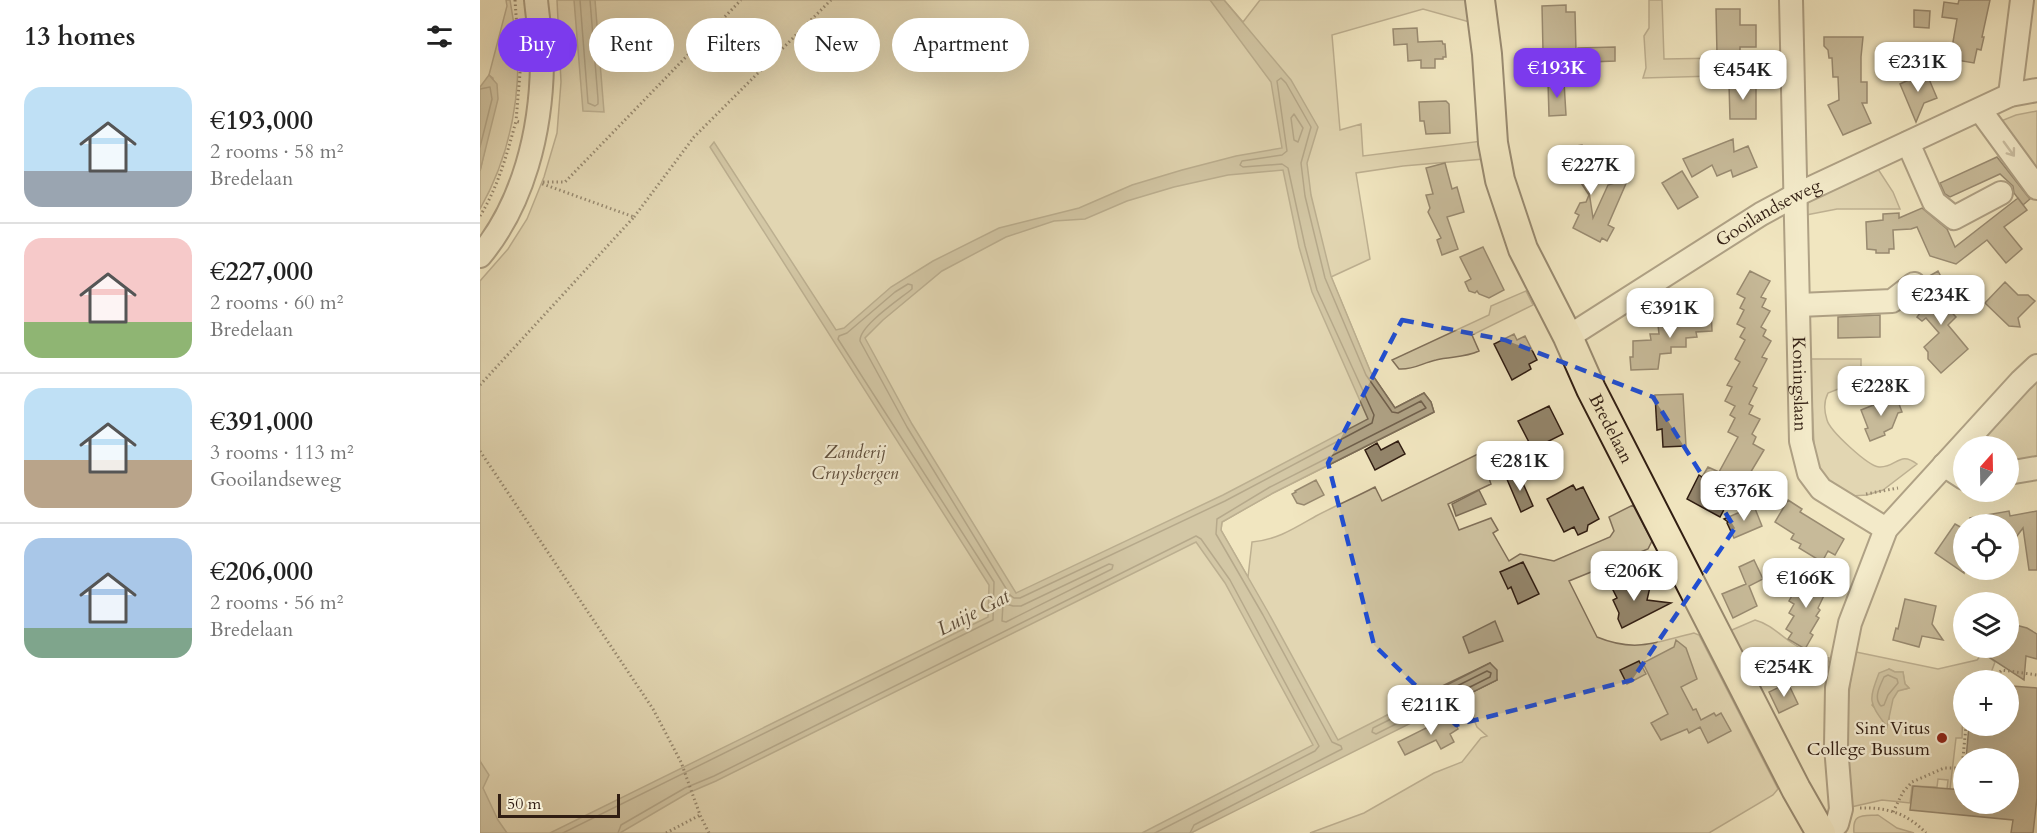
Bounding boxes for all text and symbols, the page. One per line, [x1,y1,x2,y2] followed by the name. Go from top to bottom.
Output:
[498,18,577,72] chip: Buy
[589,18,674,72] chip: Rent
[686,18,782,72] chip: Filters
[794,18,880,72] chip: New
[892,18,1029,72] chip: Apartment
[24,19,135,54] text: 13 homes
[423,20,456,53] icon: filters
[1876,42,1960,93] pin: €231K
[1515,48,1599,99] pin: €193K
[1889,48,1947,75] text: €231K
[1701,50,1785,101] pin: €454K
[1528,54,1586,81] text: €193K
[1714,56,1772,83] text: €454K
[210,103,313,138] text: €193,000
[72,111,144,183] icon: home
[210,138,343,165] text: 2 rooms · 58 m²
[2002,141,2015,157] one-way arrow
[1549,145,1633,196] pin: €227K
[1562,151,1620,178] text: €227K
[210,165,293,192] text: Bredelaan
[1711,173,1826,253] street label: Gooilandseweg
[210,254,313,289] text: €227,000
[72,262,144,334] icon: home
[1899,275,1983,326] pin: €234K
[1912,281,1970,308] text: €234K
[1628,288,1712,339] pin: €391K
[210,289,343,316] text: 2 rooms · 60 m²
[1641,294,1699,321] text: €391K
[210,316,293,343] text: Bredelaan
[1786,336,1813,433] street label: Koningslaan
[1839,366,1923,417] pin: €228K
[1852,372,1910,399] text: €228K
[1582,389,1639,468] street label: Bredelaan
[210,404,313,439] text: €391,000
[72,412,144,484] icon: home
[1953,436,2019,502] north arrow
[1953,436,2019,814] map controls
[210,439,354,466] text: 3 rooms · 113 m²
[811,440,899,486] park label: Zanderij Cruysbergen
[1478,441,1562,492] pin: €281K
[1491,447,1549,474] text: €281K
[210,466,341,493] text: Gooilandseweg
[1702,471,1786,522] pin: €376K
[1715,477,1773,504] text: €376K
[1953,514,2019,580] button: locate
[1592,551,1676,602] pin: €206K
[210,554,313,589] text: €206,000
[1605,557,1663,584] text: €206K
[1764,558,1848,609] pin: €166K
[72,562,144,634] icon: home
[1777,564,1835,591] text: €166K
[932,582,1015,642] water label: Luije Gat
[210,589,343,616] text: 2 rooms · 56 m²
[1953,592,2019,658] button: layers
[210,616,293,643] text: Bredelaan
[1742,647,1826,698] pin: €254K
[1755,653,1813,680] text: €254K
[1953,670,2019,736] button: +
[1389,685,1473,736] pin: €211K
[1402,691,1460,718] text: €211K
[1807,716,1931,762] place label: Sint Vitus College Bussum
[1935,731,1949,745] marker: Sint Vitus College Bussum
[1953,748,2019,814] button: −
[498,791,620,818] scale bar
[507,793,541,815] text: 50 m

